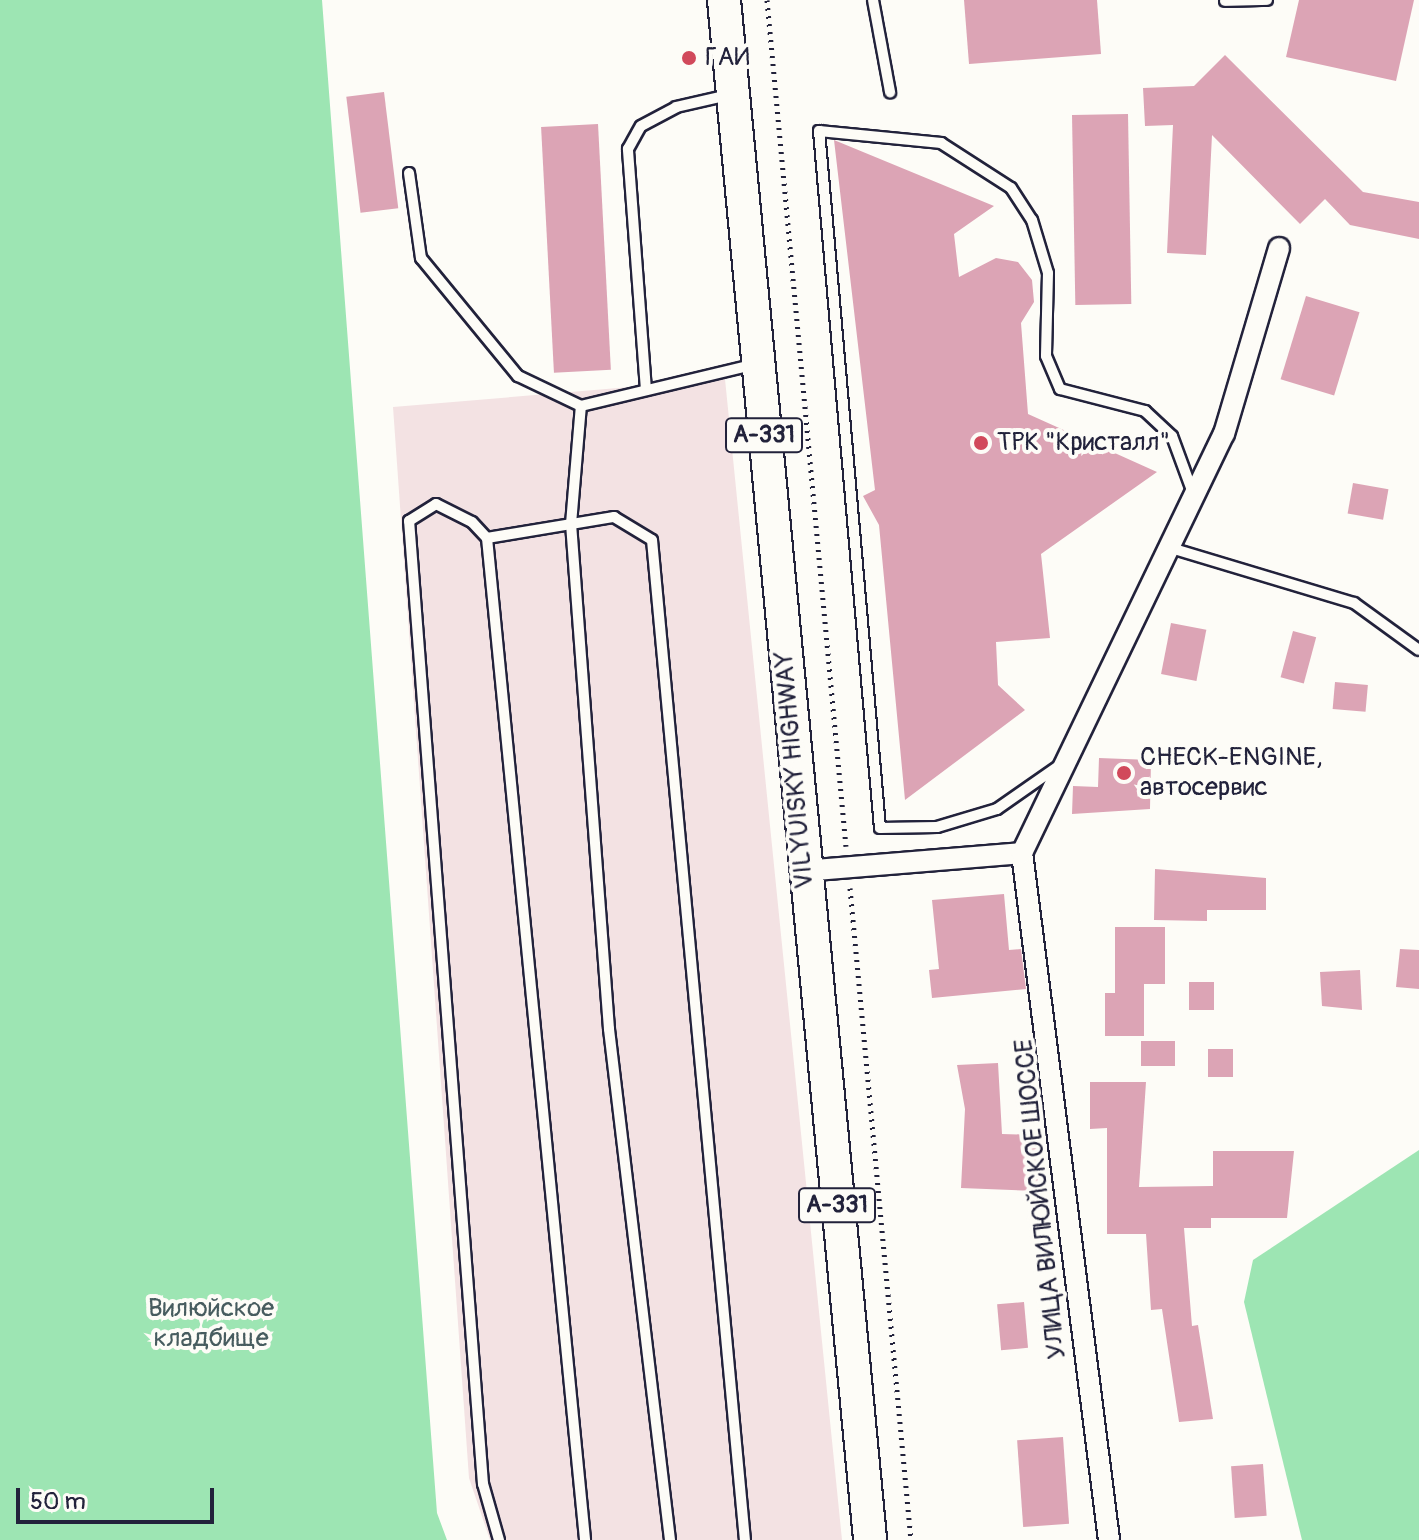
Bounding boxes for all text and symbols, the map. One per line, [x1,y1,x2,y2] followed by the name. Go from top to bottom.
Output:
[705,42,750,74] place label: ГАИ
[680,49,698,67] marker: ГАИ
[724,415,804,455] road number: А-331
[997,427,1170,459] place label: ТРК "Кристалл"
[972,434,990,452] marker: ТРК "Кристалл"
[769,650,821,890] street label: VILYUISKY HIGHWAY
[1140,742,1323,804] place label: CHECK-ENGINE, автосервис
[1115,764,1133,782] marker: CHECK-ENGINE, автосервис
[1009,1037,1073,1361] street label: УЛИЦА ВИЛЮЙСКОЕ ШОССЕ
[797,1185,877,1225] road number: А-331
[148,1293,274,1354] park label: Вилюйское кладбище
[20,1472,218,1522] scale bar
[30,1487,86,1516] text: 50 m

